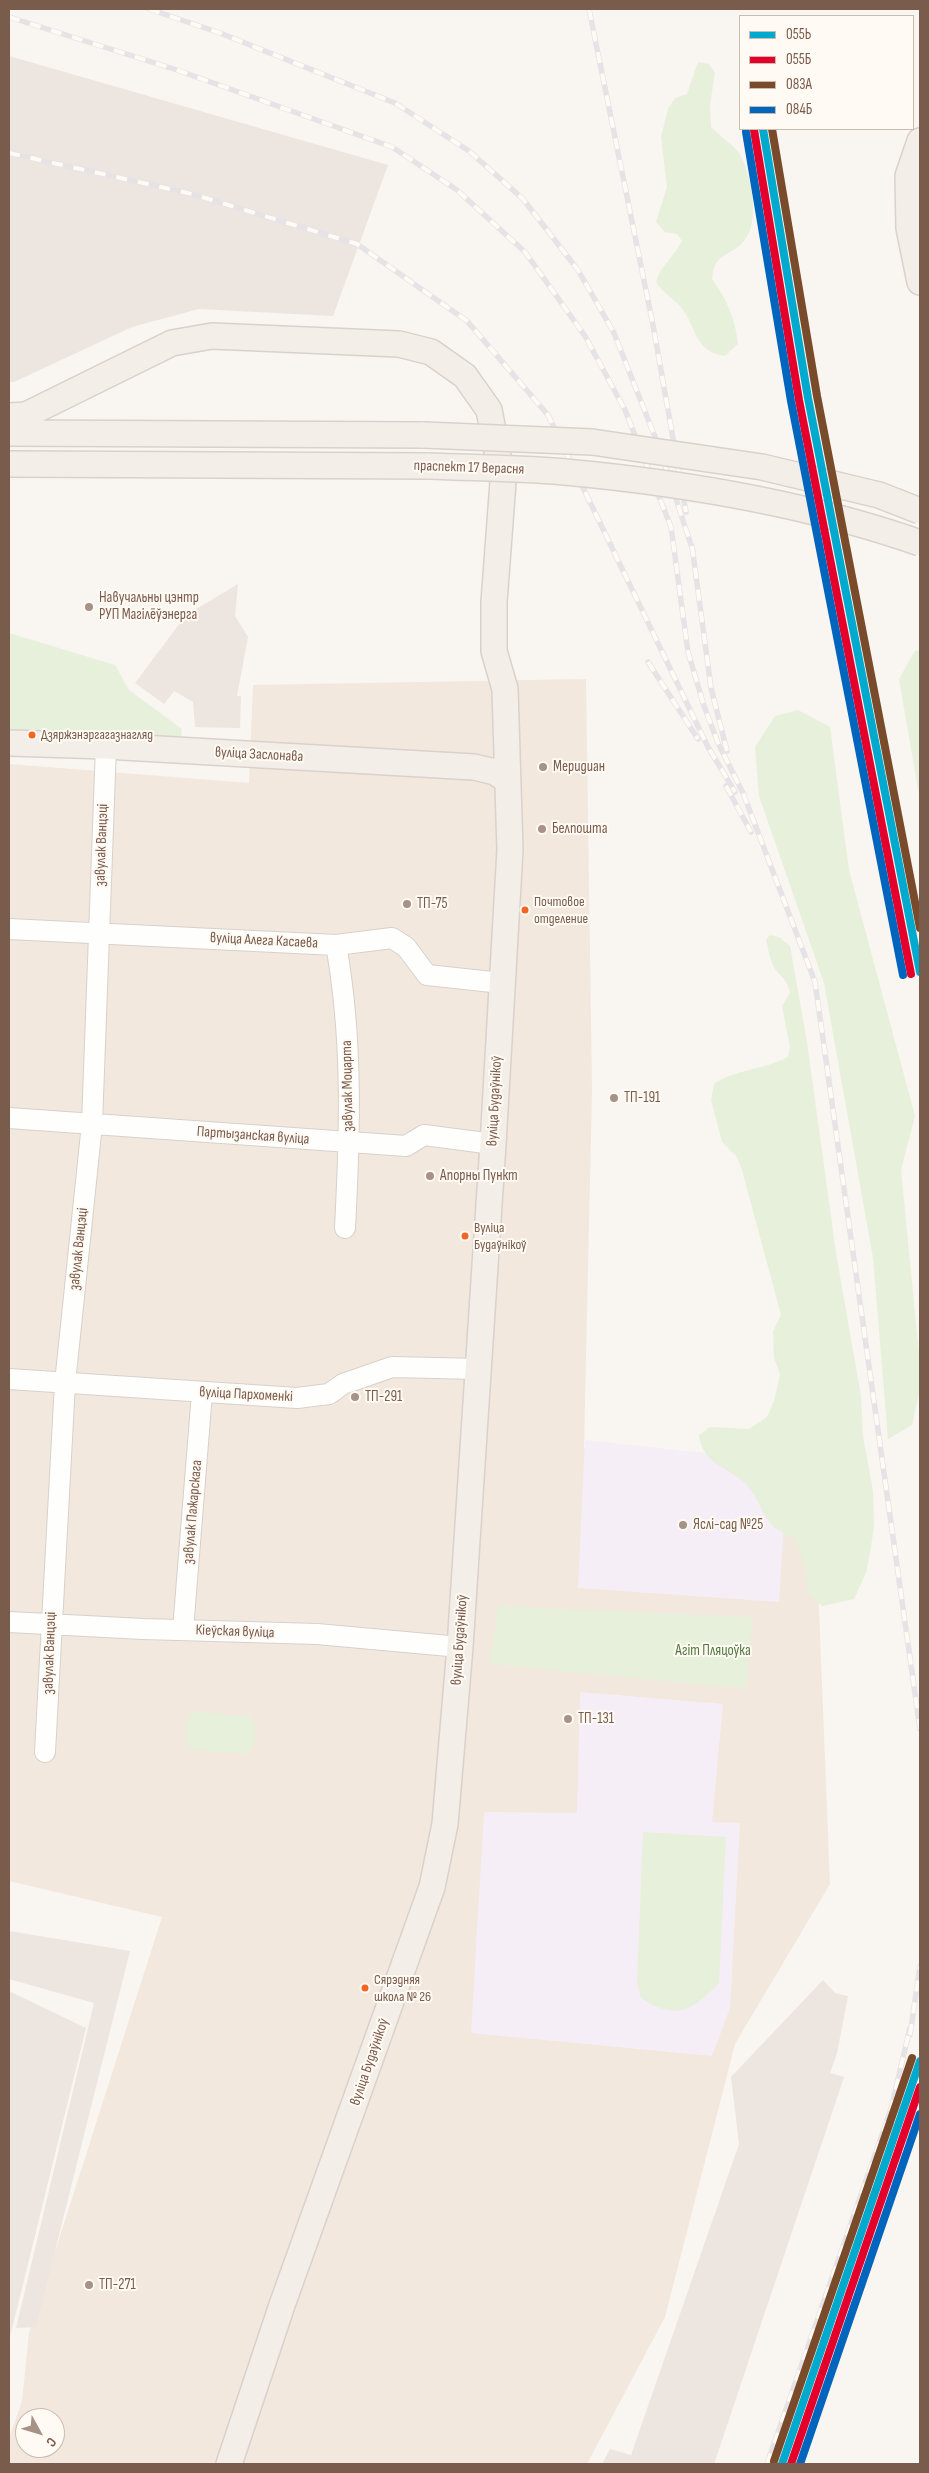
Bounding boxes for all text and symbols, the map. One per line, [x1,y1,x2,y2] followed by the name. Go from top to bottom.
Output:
[739,15,914,130] legend
[786,25,811,44] text: 055Ь
[786,50,811,69] text: 055Б
[786,75,812,94] text: 083А
[786,100,812,119] text: 084Б
[413,457,525,479] street label: праспект 17 Верасня
[99,589,199,624] place label: Навучальны цэнтр РУП Магілёўэнерга
[83,601,95,613] marker: Навучальны цэнтр РУП Магілёўэнерга
[41,727,153,743] place label: Дзяржэнэргагазнагляд
[27,730,37,740] marker: Дзяржэнэргагазнагляд
[214,744,304,766] street label: вуліца Заслонава
[553,758,605,776] place label: Меридиан
[537,761,549,773] marker: Меридиан
[92,803,112,887] street label: завулак Ванцэці
[552,820,607,838] place label: Белпошта
[536,823,548,835] marker: Белпошта
[534,894,588,926] place label: Почтовое отделение
[417,895,448,913] place label: ТП-75
[401,898,413,910] marker: ТП-75
[520,905,530,915] marker: Почтовое отделение
[210,929,318,953] street label: вуліца Алега Касаева
[338,1040,358,1132] street label: завулак Моцарта
[484,1055,506,1147] street label: вуліца Будаўнікоў
[624,1089,660,1107] place label: ТП-191
[608,1092,620,1104] marker: ТП-191
[196,1123,310,1149] street label: Партызанская вуліца
[440,1167,518,1185] place label: Апорны Пункт
[424,1170,436,1182] marker: Апорны Пункт
[66,1207,92,1291] street label: завулак Ванцэці
[474,1220,526,1252] place label: Вуліца Будаўнікоў
[460,1231,470,1241] marker: Вуліца Будаўнікоў
[199,1384,293,1406] street label: вуліца Пархоменкі
[365,1388,402,1406] place label: ТП-291
[349,1391,361,1403] marker: ТП-291
[179,1459,207,1565] street label: завулак Пажарскага
[693,1516,763,1534] place label: Яслі-сад №25
[677,1519,689,1531] marker: Яслі-сад №25
[448,1594,472,1686] street label: вуліца Будаўнікоў
[40,1611,60,1695] street label: завулак Ванцэці
[195,1622,275,1642] street label: Кіеўская вуліца
[675,1642,751,1660] park label: Агіт Пляцоўка
[578,1710,614,1728] place label: ТП-131
[562,1713,574,1725] marker: ТП-131
[374,1972,431,2004] place label: Сярэдняя школа № 26
[360,1983,370,1993] marker: Сярэдняя школа № 26
[347,2016,393,2108] street label: вуліца Будаўнікоў
[99,2276,136,2294] place label: ТП-271
[83,2279,95,2291] marker: ТП-271
[15,2408,65,2458] north arrow
[42,2434,60,2450] text: С

